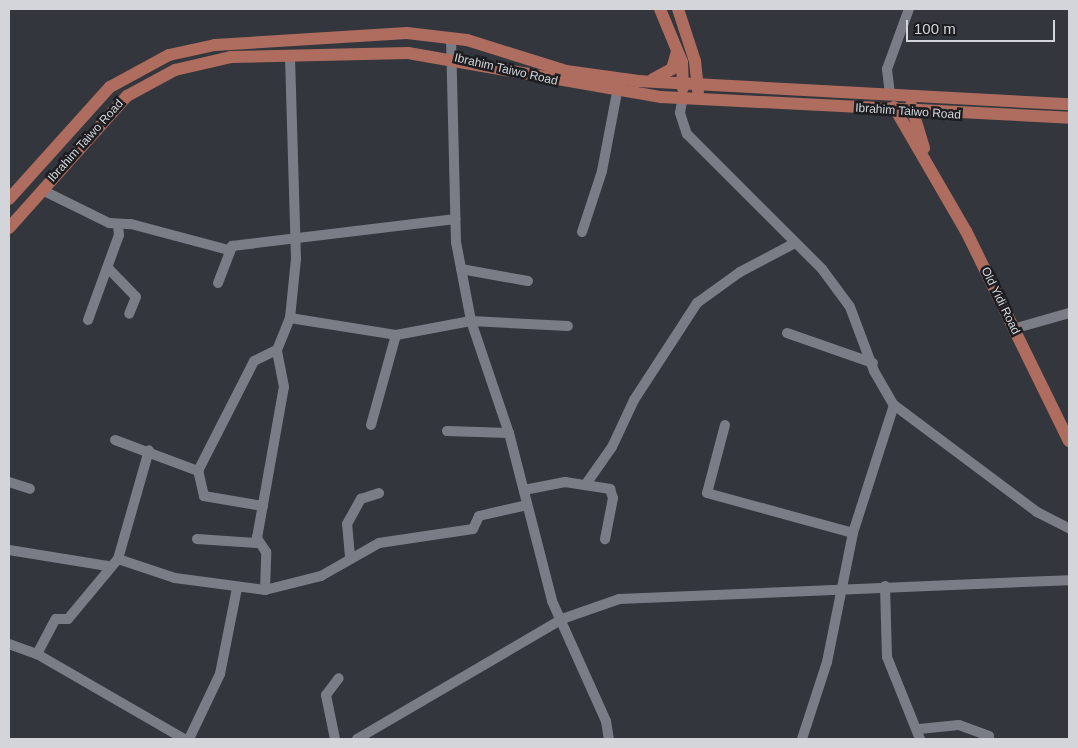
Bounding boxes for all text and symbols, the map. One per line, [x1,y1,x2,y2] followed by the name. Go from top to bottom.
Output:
[908,10,1057,42] scale bar
[914,20,956,37] text: 100 m
[453,51,559,89] street label: Ibrahim Taiwo Road
[45,97,127,185] street label: Ibrahim Taiwo Road
[855,101,961,123] street label: Ibrahim Taiwo Road
[977,265,1023,337] street label: Old Yidi Road

